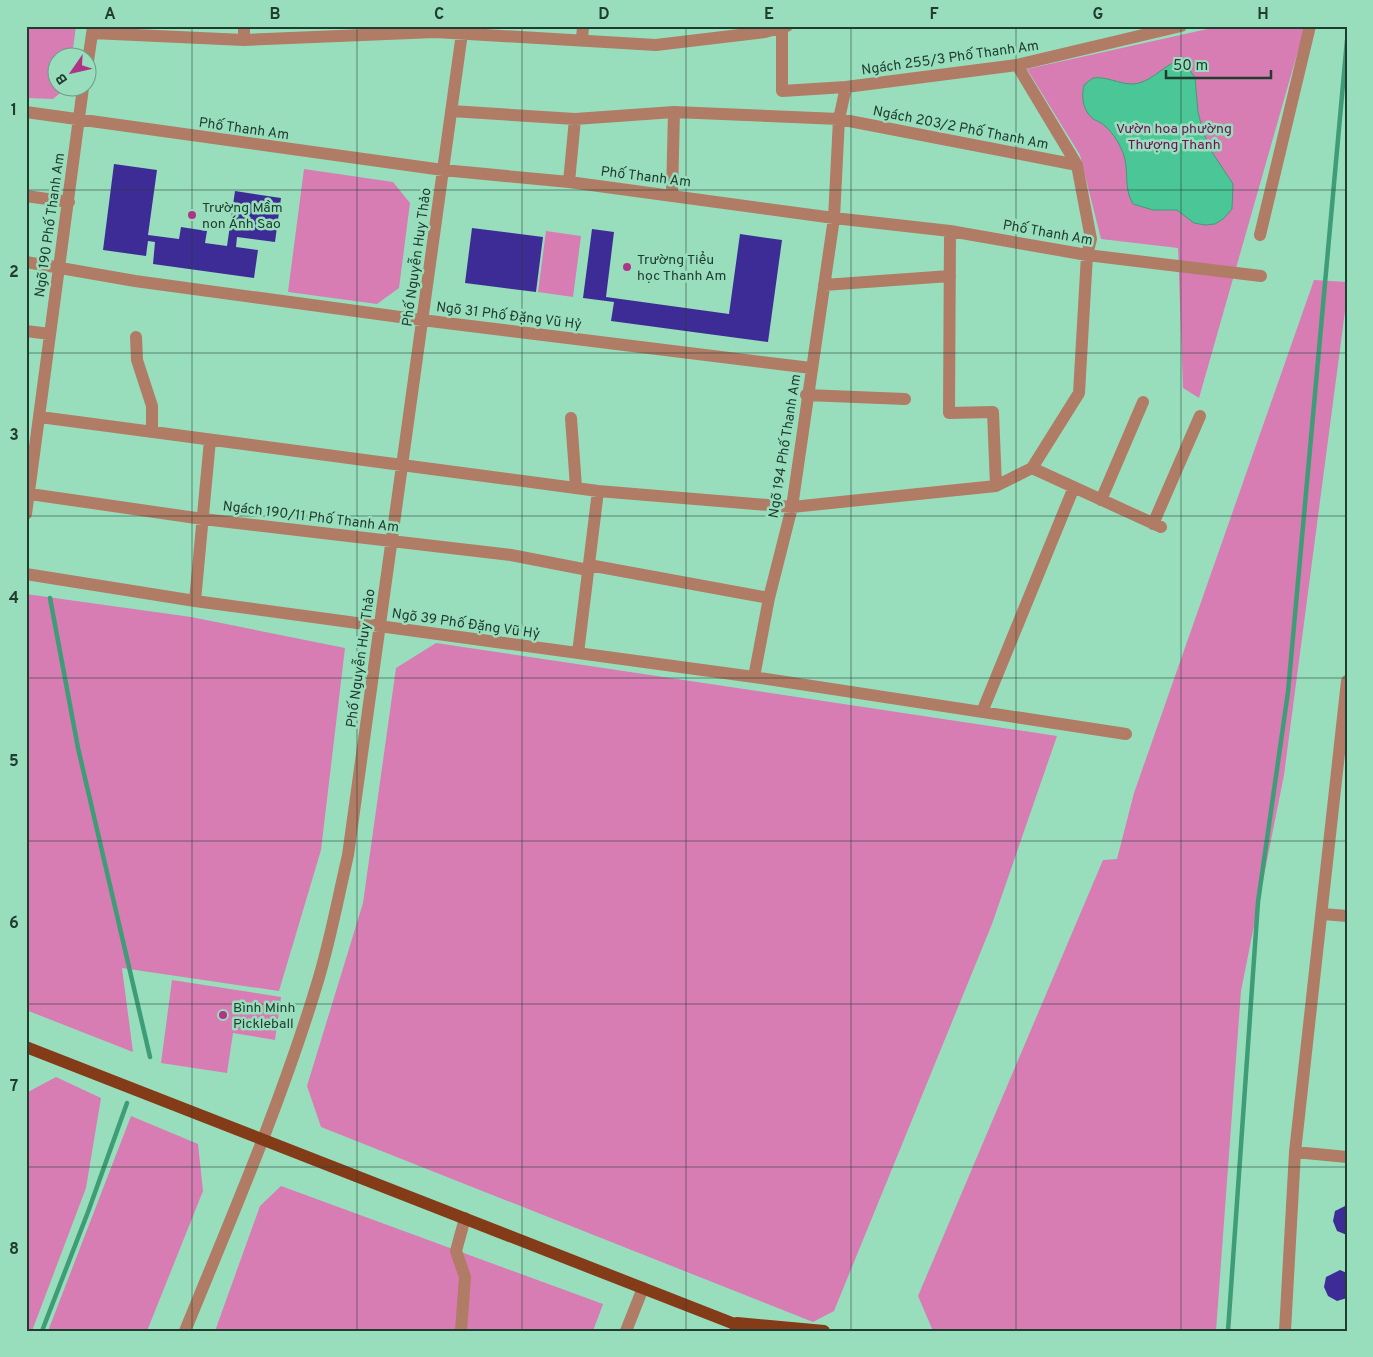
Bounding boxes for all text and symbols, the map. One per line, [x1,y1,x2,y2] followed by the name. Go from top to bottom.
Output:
[104,5,116,25] text: A
[269,5,281,25] text: B
[434,5,444,25] text: C
[598,5,610,25] text: D
[764,5,774,25] text: E
[929,5,939,25] text: F
[1093,5,1103,25] text: G
[1257,5,1269,25] text: H
[860,38,1040,79] street label: Ngách 255/3 Phố Thanh Am
[48,48,98,98] north arrow
[1166,48,1270,80] scale bar
[1173,57,1208,76] text: 50 m
[53,70,72,87] text: B
[11,101,17,121] text: 1
[871,103,1050,154] street label: Ngách 203/2 Phố Thanh Am
[198,115,290,144] street label: Phố Thanh Am
[1116,121,1232,154] park label: Vườn hoa phường Thượng Thanh
[32,152,69,299] street label: Ngõ 190 Phố Thanh Am
[600,164,692,191] street label: Phố Thanh Am
[398,186,436,328] street label: Phố Nguyễn Huy Thảo
[202,200,283,233] place label: Trường Mầm non Ánh Sao
[186,209,198,221] marker: Trường Mầm non Ánh Sao
[1001,217,1094,250] street label: Phố Thanh Am
[637,251,726,285] place label: Trường Tiểu học Thanh Am
[621,261,633,273] marker: Trường Tiểu học Thanh Am
[9,263,19,283] text: 2
[435,299,583,334] street label: Ngõ 31 Phố Đặng Vũ Hỷ
[766,373,805,519] street label: Ngõ 194 Phố Thanh Am
[9,426,19,446] text: 3
[222,498,400,537] street label: Ngách 190/11 Phố Thanh Am
[342,587,380,729] street label: Phố Nguyễn Huy Thảo
[9,589,19,609] text: 4
[391,606,541,643] street label: Ngõ 39 Phố Đặng Vũ Hỷ
[9,752,19,772] text: 5
[9,914,19,934] text: 6
[233,1000,295,1033] place label: Bình Minh Pickleball
[217,1009,229,1021] marker: Bình Minh Pickleball
[10,1077,18,1097] text: 7
[9,1240,19,1260] text: 8

